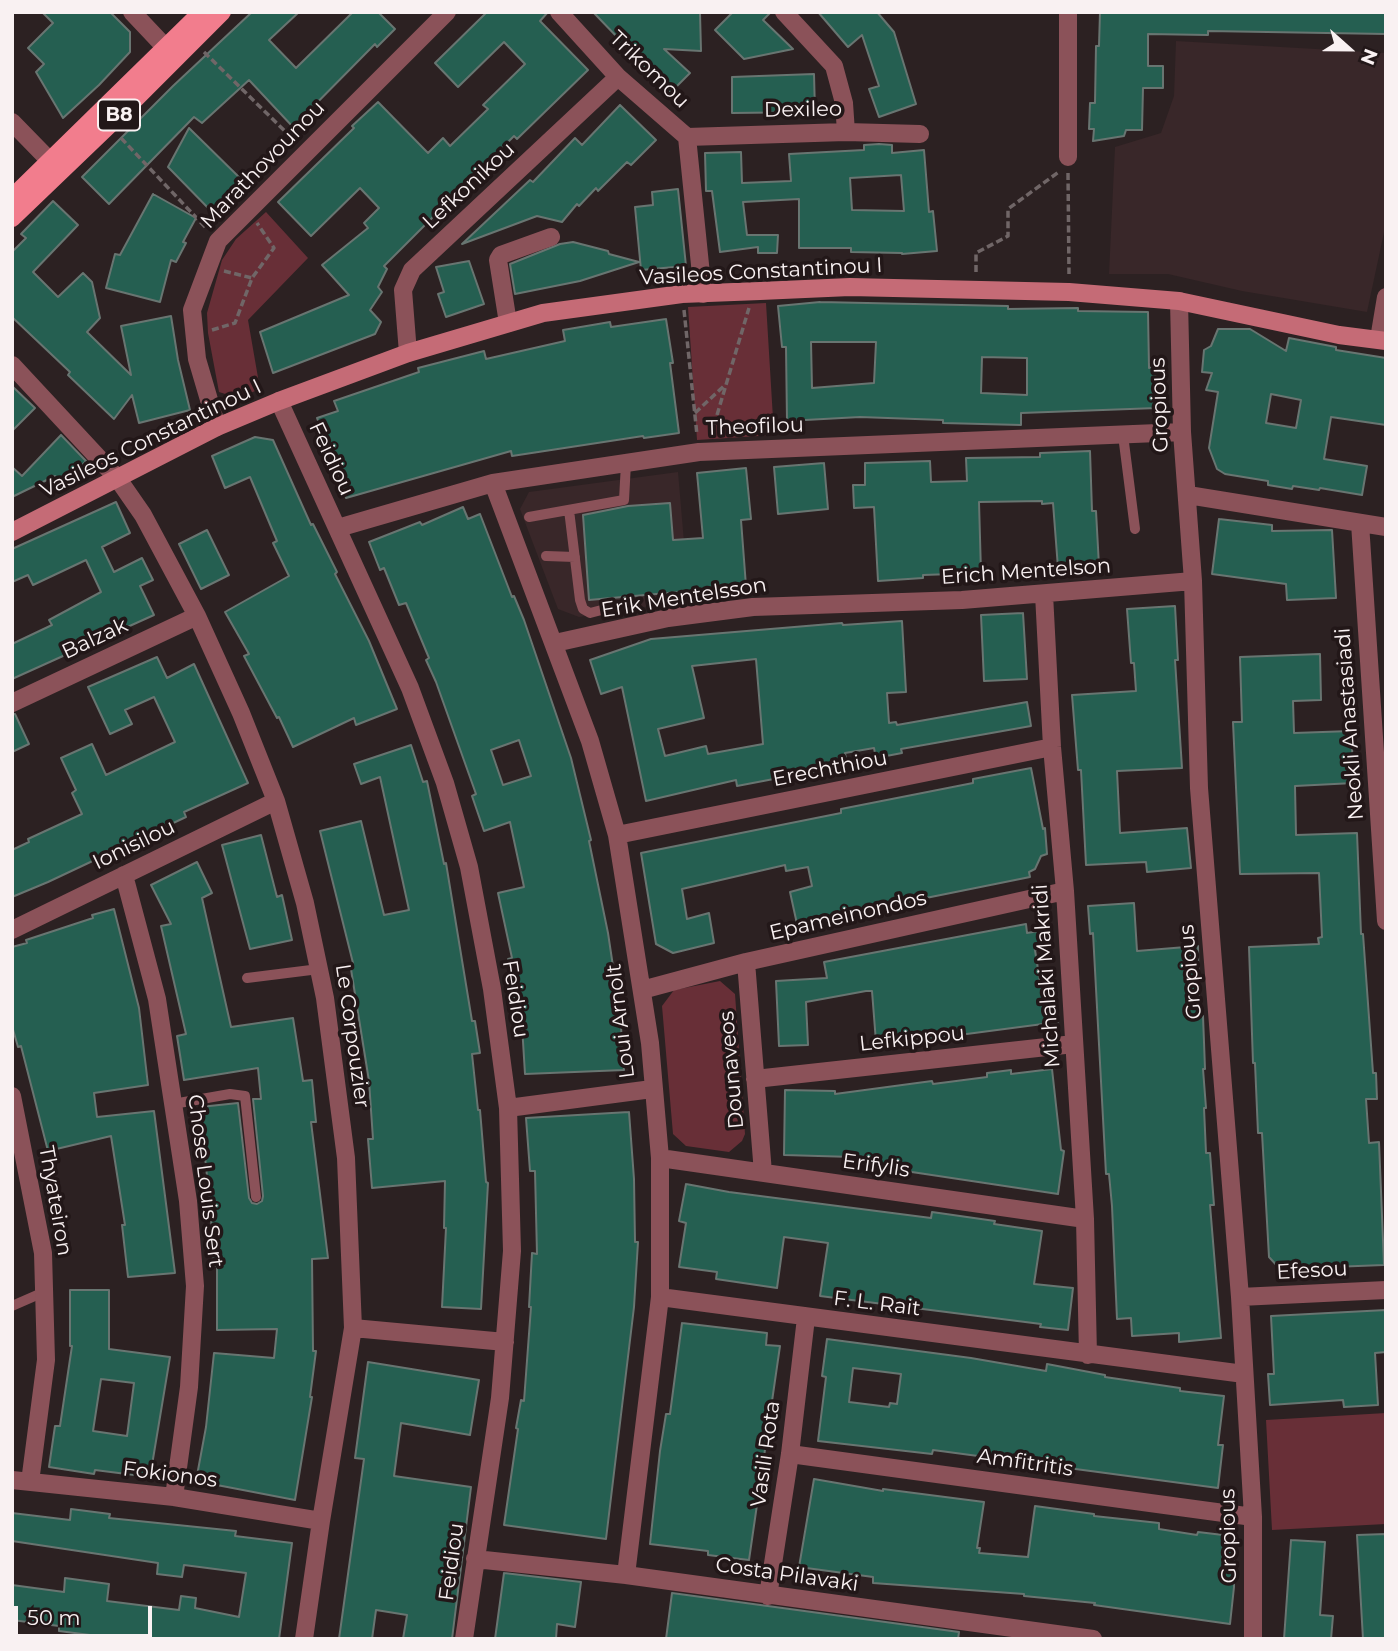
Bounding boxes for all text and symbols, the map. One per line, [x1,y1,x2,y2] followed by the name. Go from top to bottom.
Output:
[1314,14,1384,84] north arrow
[604,26,694,114] street label: Trikomou
[1356,45,1383,68] text: N
[196,96,330,234] street label: Marathovounou
[764,97,842,123] street label: Dexileo
[98,99,140,130] road number: B8
[418,137,520,235] street label: Lefkonikou
[639,253,883,291] street label: Vasileos Constantinou I
[1146,357,1174,453] street label: Gropious
[36,374,266,504] street label: Vasileos Constantinou I
[706,413,804,441] street label: Theofilou
[303,418,359,500] street label: Feidiou
[940,553,1112,591] street label: Erich Mentelson
[599,572,769,624] street label: Erik Mentelsson
[58,613,132,665] street label: Balzak
[1331,627,1369,821] street label: Neokli Anastasiadi
[770,746,890,792] street label: Erechthiou
[89,814,179,876] street label: Ionisilou
[1028,883,1066,1069] street label: Michalaki Makridi
[767,886,929,946] street label: Epameinondos
[1174,924,1208,1020] street label: Gropious
[496,958,534,1040] street label: Feidiou
[329,962,375,1110] street label: Le Corpouzier
[601,962,641,1080] street label: Loui Arnolt
[714,1010,750,1130] street label: Dounaveos
[858,1021,966,1057] street label: Lefkippou
[182,1093,228,1269] street label: Chose Louis Sert
[33,1144,77,1258] street label: Thyateiron
[841,1149,911,1183] street label: Erifylis
[1276,1257,1348,1285] street label: Efesou
[832,1286,922,1322] street label: F. L. Rait
[746,1399,786,1509] street label: Vasili Rota
[975,1444,1075,1482] street label: Amfitritis
[121,1457,219,1493] street label: Fokionos
[1216,1488,1242,1584] street label: Gropious
[434,1521,470,1603] street label: Feidiou
[714,1553,860,1597] street label: Costa Pilavaki
[18,1592,156,1636] scale bar
[27,1605,81,1630] text: 50 m

